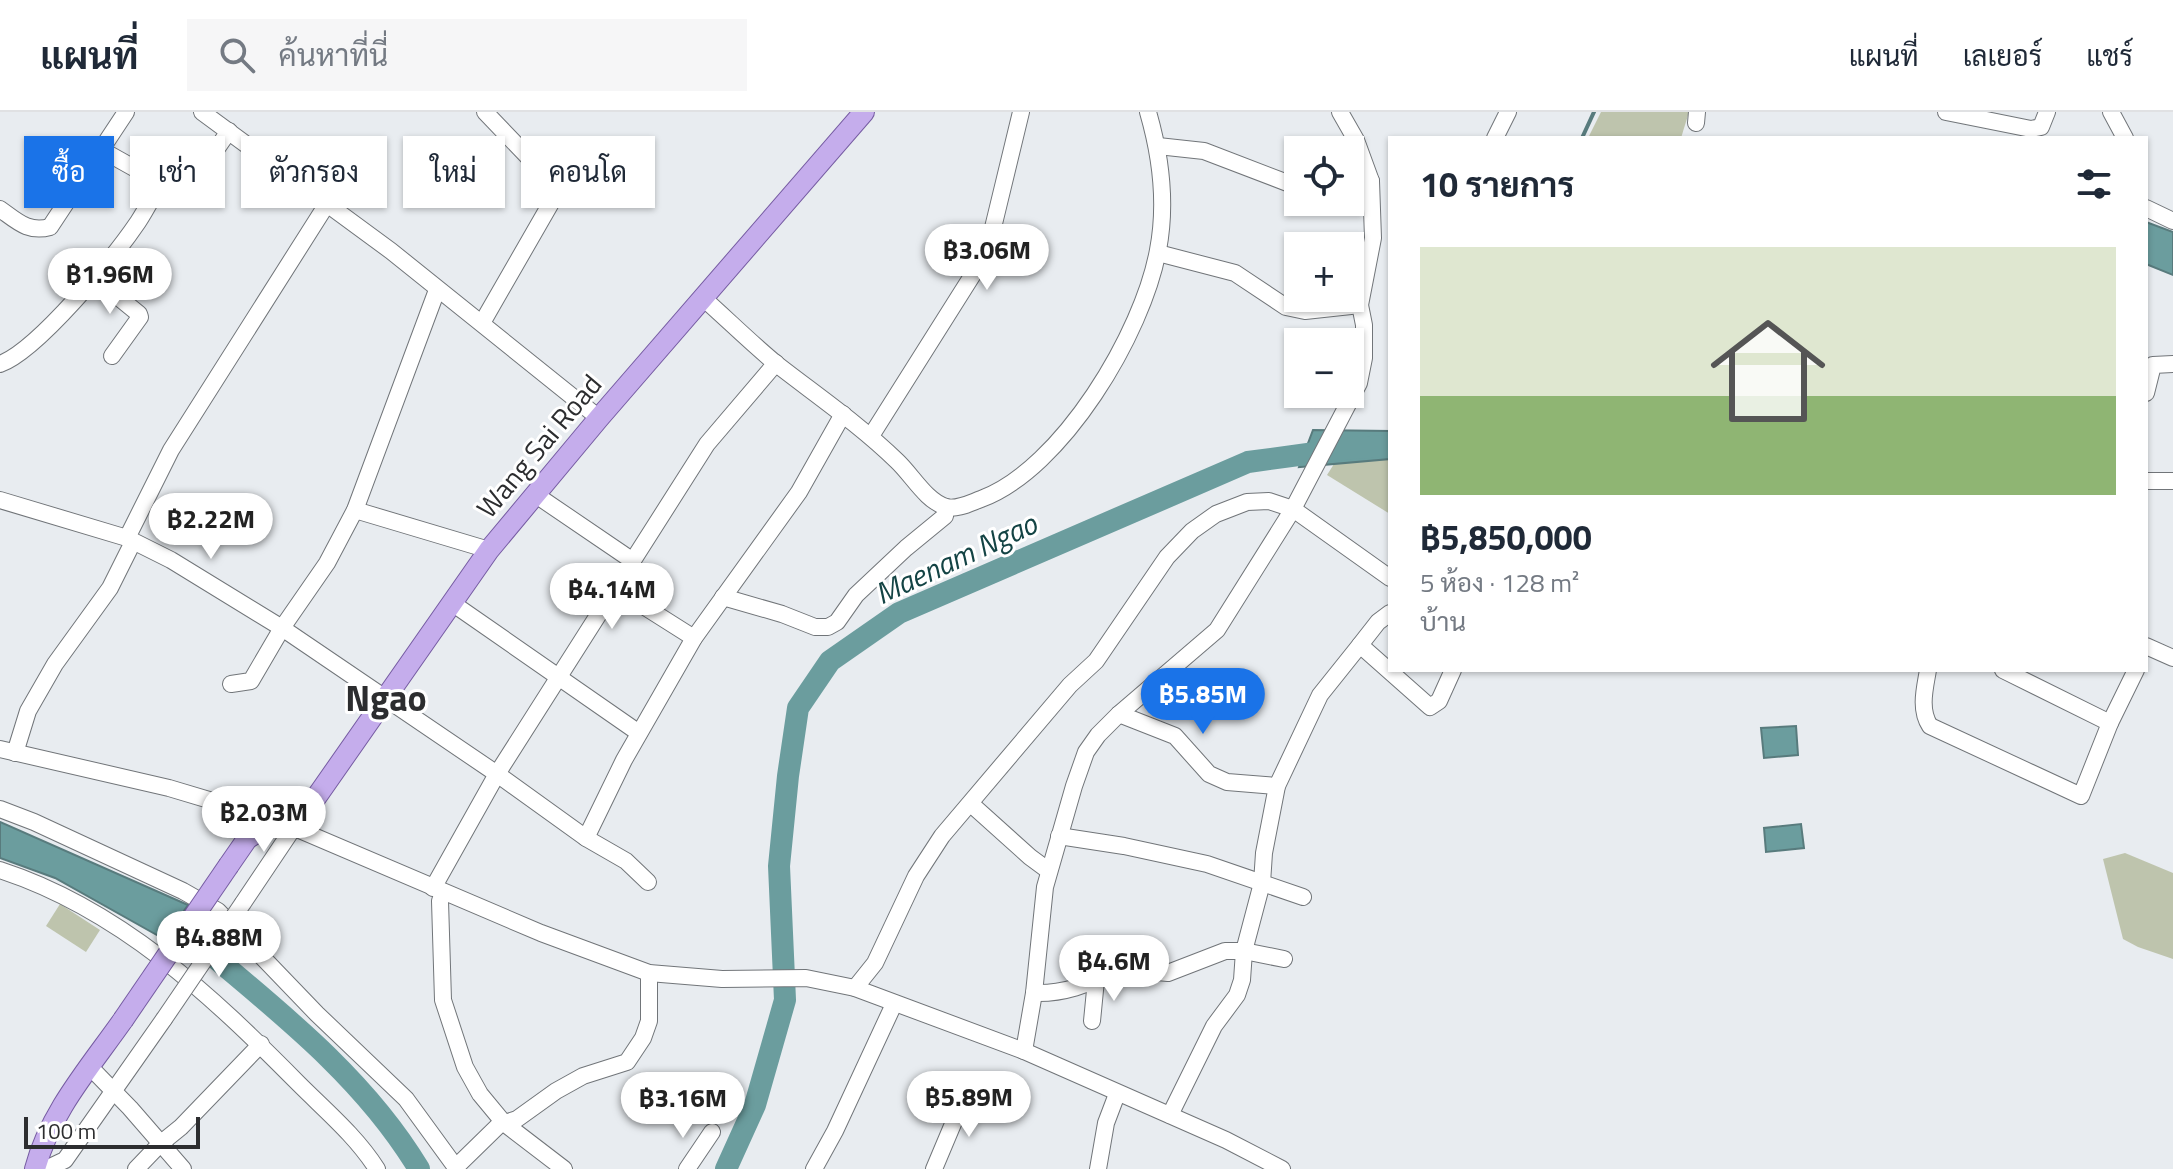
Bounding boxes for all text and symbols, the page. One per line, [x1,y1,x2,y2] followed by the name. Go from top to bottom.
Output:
[187,19,747,91] search box
[40,26,139,84] text: แผนที่
[279,32,388,78] text: ค้นหาที่นี่
[215,33,259,77] icon: search
[1849,34,1919,77] text: แผนที่
[1963,34,2042,77] text: เลเยอร์
[2086,34,2133,77] text: แชร์
[24,136,114,208] chip: ซื้อ
[130,136,225,208] chip: เช่า
[241,136,387,208] chip: ตัวกรอง
[403,136,505,208] chip: ใหม่
[521,136,655,208] chip: คอนโด
[1284,136,1364,408] map controls
[1284,136,1364,216] button: locate
[1420,158,1574,210] text: 10 รายการ
[2072,162,2116,206] icon: filters
[922,224,1052,292] pin: ฿3.06M
[943,230,1031,269] text: ฿3.06M
[1284,232,1364,312] button: +
[45,248,175,316] pin: ฿1.96M
[66,254,154,293] text: ฿1.96M
[1696,299,1840,443] icon: home
[1284,328,1364,408] button: −
[466,364,612,527] street label: Wang Sai Road
[146,493,276,561] pin: ฿2.22M
[167,499,255,538] text: ฿2.22M
[867,500,1045,616] water label: Maenam Ngao
[1420,511,1592,563] text: ฿5,850,000
[547,563,677,631] pin: ฿4.14M
[1420,563,1579,602] text: 5 ห้อง · 128 m²
[568,569,656,608] text: ฿4.14M
[1420,602,1466,641] text: บ้าน
[1138,668,1268,736] pin: ฿5.85M
[345,670,427,725] district label: Ngao
[1159,674,1247,713] text: ฿5.85M
[199,786,329,854] pin: ฿2.03M
[220,792,308,831] text: ฿2.03M
[154,911,284,979] pin: ฿4.88M
[175,917,263,956] text: ฿4.88M
[1058,935,1170,1003] pin: ฿4.6M
[1077,941,1151,980] text: ฿4.6M
[904,1071,1034,1139] pin: ฿5.89M
[618,1072,748,1140] pin: ฿3.16M
[925,1077,1013,1116] text: ฿5.89M
[639,1078,727,1117] text: ฿3.16M
[24,1113,200,1149] scale bar
[36,1114,96,1148] text: 100 m

